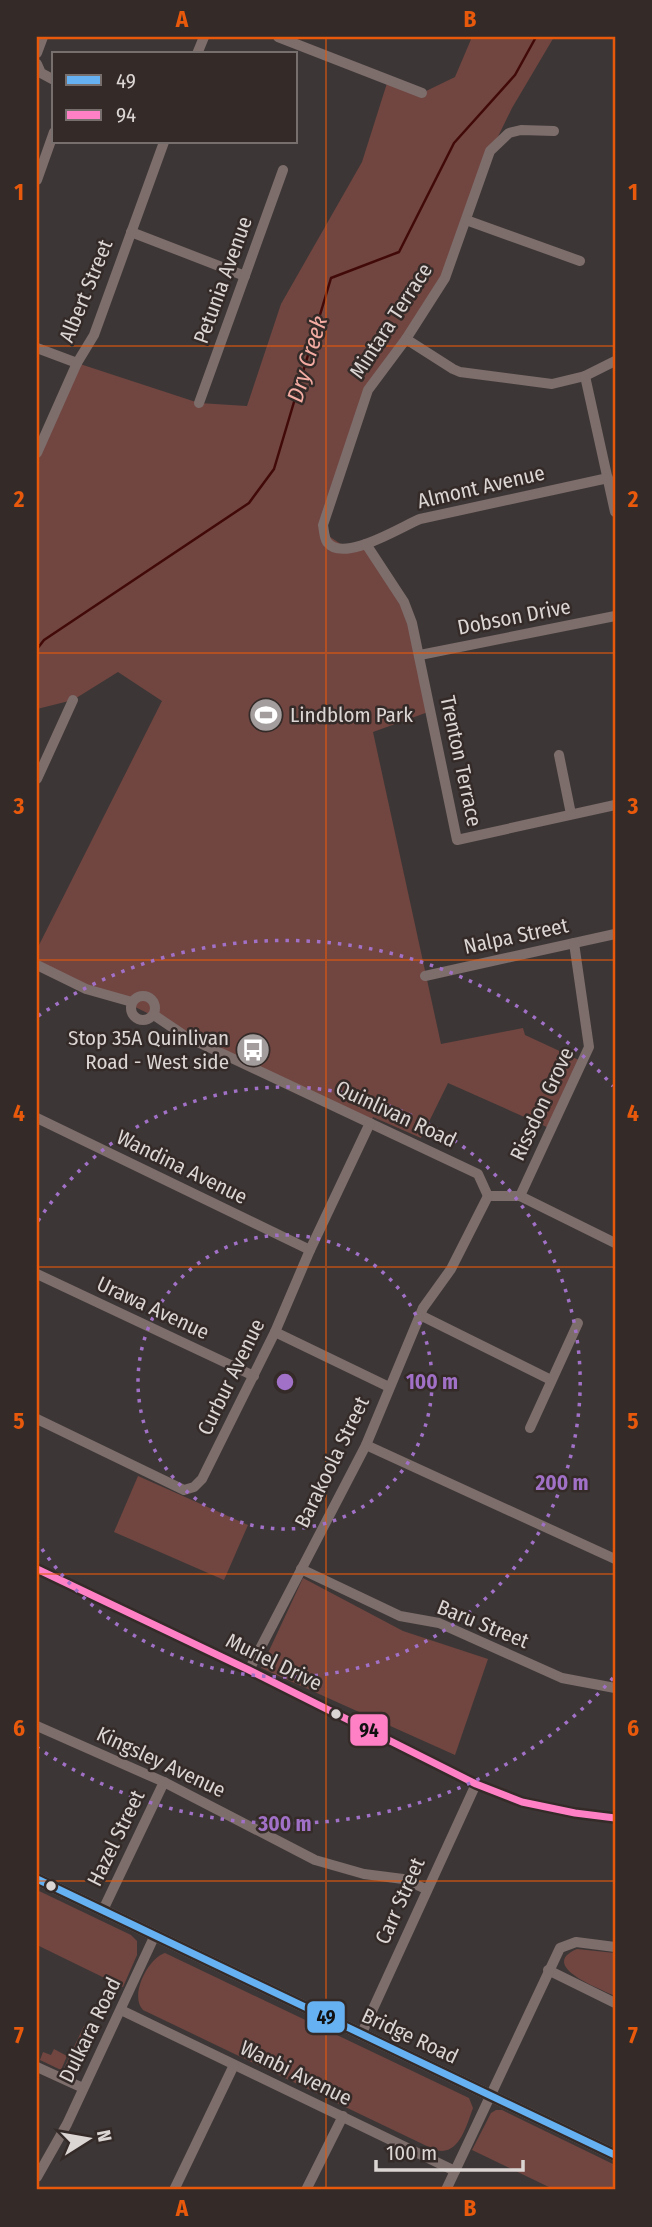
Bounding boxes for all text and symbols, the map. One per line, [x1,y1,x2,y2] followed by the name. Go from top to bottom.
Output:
[175,5,189,33] text: A
[464,5,477,33] text: B
[52,52,298,144] legend
[116,68,136,94] text: 49
[116,102,136,128] text: 94
[14,178,24,206] text: 1
[628,178,638,206] text: 1
[188,213,258,347] street label: Petunia Avenue
[54,236,119,346] street label: Albert Street
[344,258,438,384] street label: Mintara Terrace
[281,313,333,405] water label: Dry Creek
[415,460,547,514] street label: Almont Avenue
[13,485,25,513] text: 2
[627,485,639,513] text: 2
[455,593,573,641] street label: Dobson Drive
[434,693,488,829] street label: Trenton Terrace
[247,696,285,734] sports icon: Lindblom Park
[290,702,413,728] place label: Lindblom Park
[13,792,25,820] text: 3
[627,792,639,820] text: 3
[461,912,571,960] street label: Nalpa Street
[68,1025,229,1075] place label: Stop 35A Quinlivan Road - West side
[234,1031,272,1069] bus stop icon: Stop 35A Quinlivan Road - West side
[504,1043,580,1165] street label: Rissdon Grove
[331,1075,461,1153] street label: Quinlivan Road
[13,1099,25,1127] text: 4
[627,1099,639,1127] text: 4
[112,1124,252,1210] street label: Wandina Avenue
[93,1271,213,1345] street label: Urawa Avenue
[192,1315,270,1439] street label: Curbur Avenue
[406,1369,458,1395] text: 100 m
[273,1370,297,1394] centre of rings
[289,1392,375,1532] street label: Barakoola Street
[13,1407,25,1435] text: 5
[627,1407,639,1435] text: 5
[534,1470,589,1496] text: 200 m
[433,1594,533,1654] street label: Baru Street
[222,1628,326,1696] street label: Muriel Drive
[329,1707,343,1721] unlabelled marker
[349,1713,389,1747] line badge: 94
[13,1714,25,1742] text: 6
[627,1714,639,1742] text: 6
[359,1719,379,1742] text: 94
[92,1721,230,1803] street label: Kingsley Avenue
[82,1786,150,1890] street label: Hazel Street
[257,1811,312,1837] text: 300 m
[369,1854,431,1948] street label: Carr Street
[44,1879,58,1893] unlabelled marker
[53,1973,127,2087] street label: Dulkara Road
[306,2000,346,2034] line badge: 49
[357,2002,463,2070] street label: Bridge Road
[316,2006,336,2029] text: 49
[14,2021,24,2049] text: 7
[628,2021,638,2049] text: 7
[236,2035,356,2111] street label: Wanbi Avenue
[52,2104,122,2174] north arrow
[92,2128,117,2144] text: N
[376,2129,522,2173] scale bar
[386,2140,437,2166] text: 100 m
[175,2194,189,2222] text: A
[464,2194,477,2222] text: B

